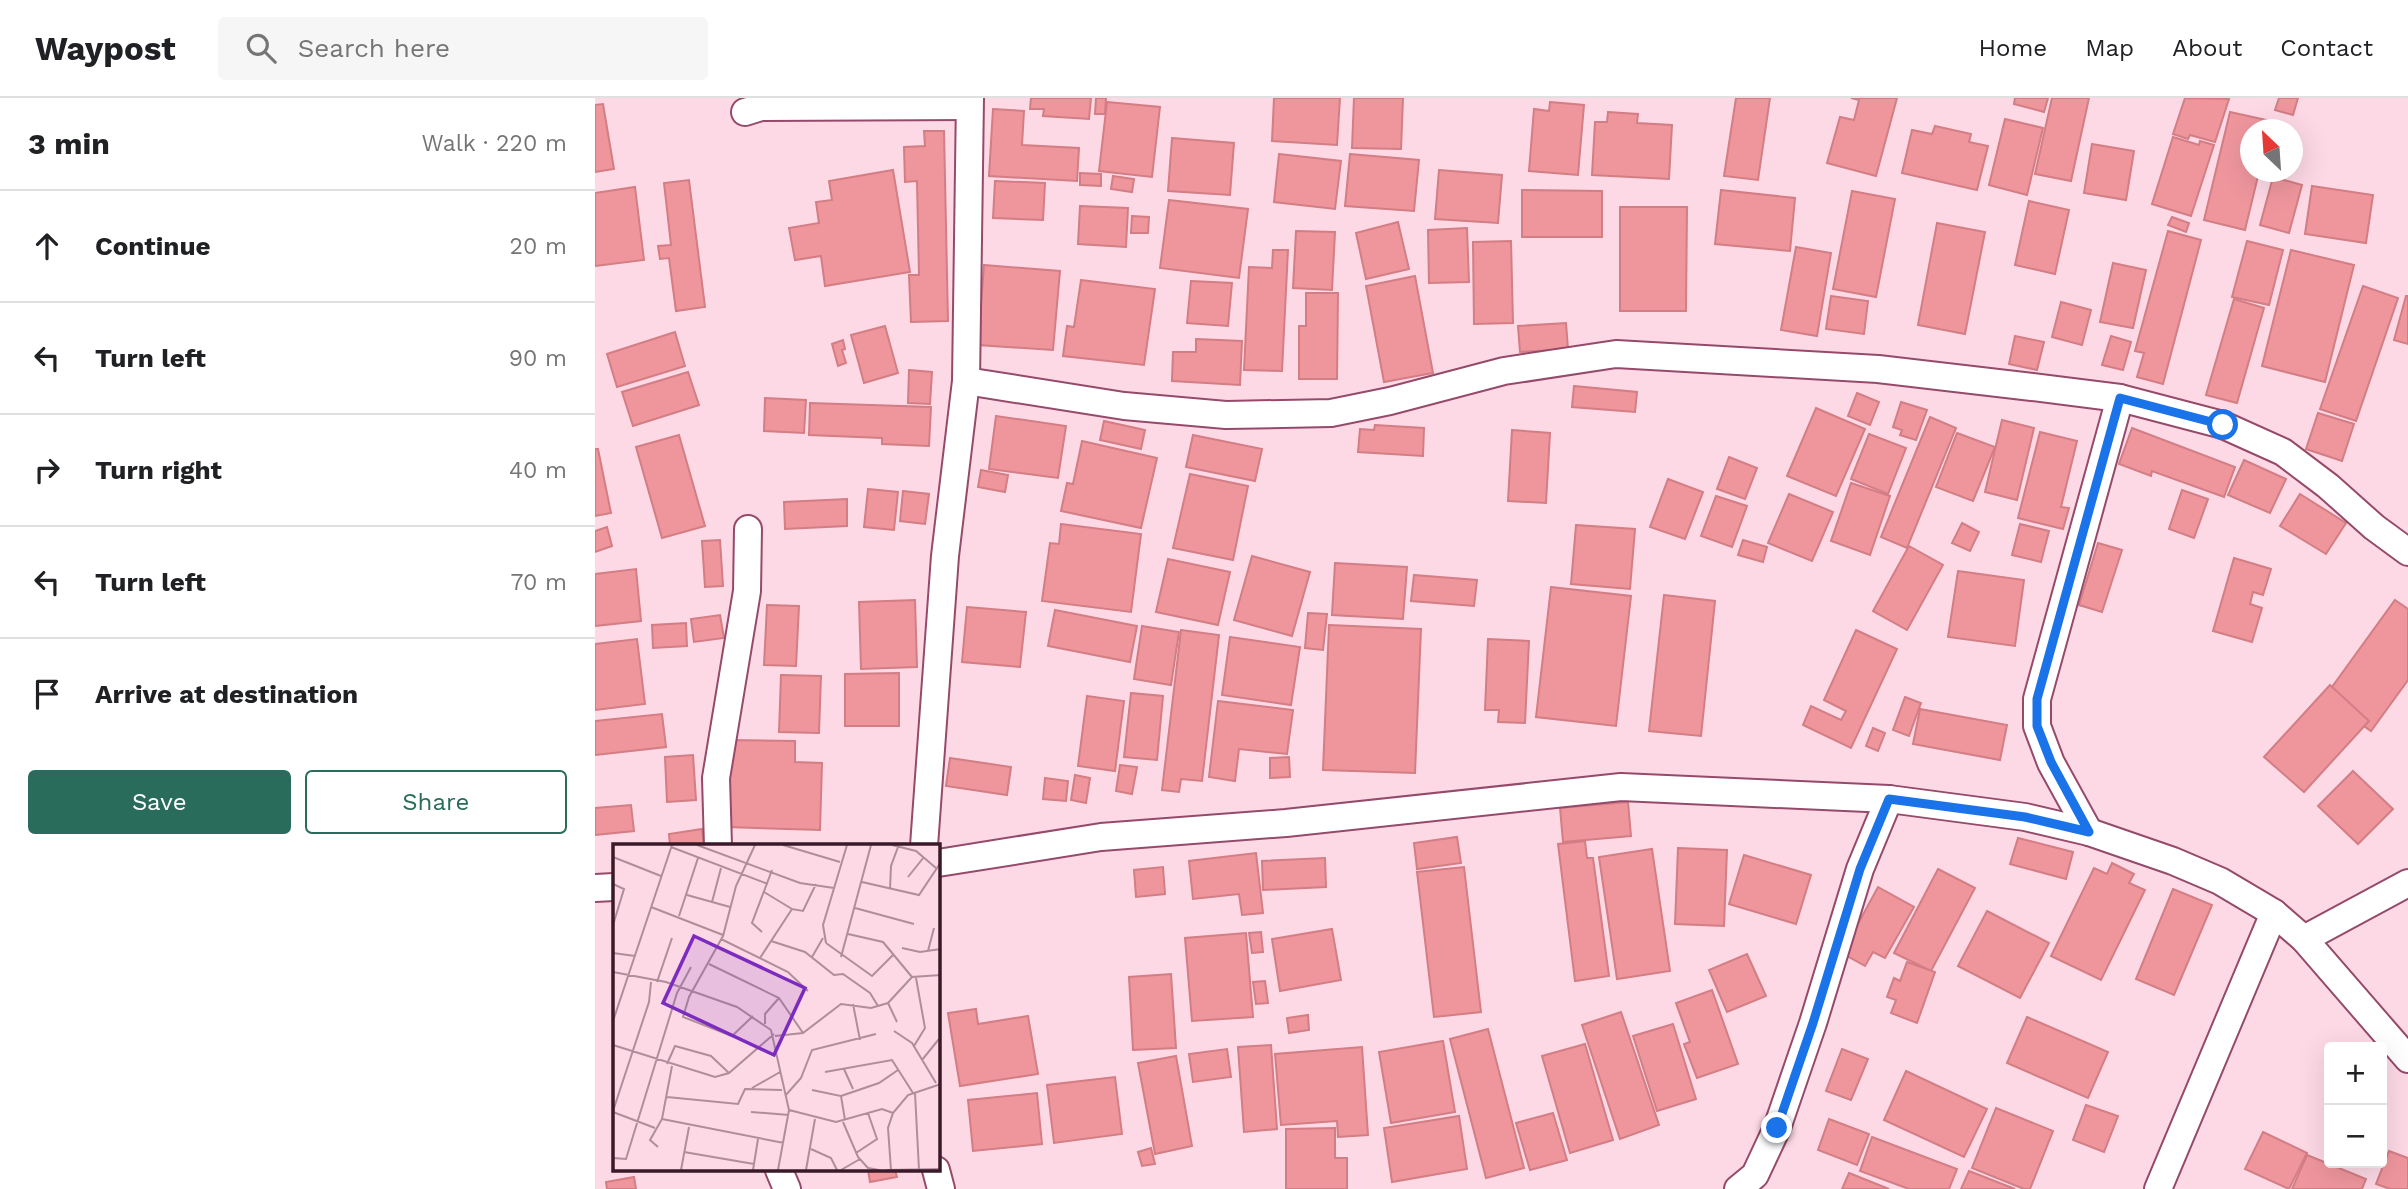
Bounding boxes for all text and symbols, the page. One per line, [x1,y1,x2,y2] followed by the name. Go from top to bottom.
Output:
[218,17,708,80] search box
[35,29,176,68] text: Waypost
[242,29,280,67] icon: search
[298,33,450,63] text: Search here
[1979,34,2047,62] text: Home
[2085,34,2134,62] text: Map
[2172,34,2242,62] text: About
[2280,34,2373,62] text: Contact
[2240,119,2303,182] north arrow
[28,126,110,161] text: 3 min
[421,130,567,157] text: Walk · 220 m
[28,227,66,265] icon: ahead
[95,231,211,261] text: Continue
[510,233,567,260] text: 20 m
[28,339,66,377] icon: left
[95,343,206,373] text: Turn left
[509,345,567,372] text: 90 m
[2207,409,2238,440] route start
[28,451,66,489] icon: right
[95,455,222,485] text: Turn right
[509,457,567,484] text: 40 m
[28,563,66,601] icon: left
[95,567,206,597] text: Turn left
[510,569,567,596] text: 70 m
[28,675,66,713] icon: arrive
[95,679,358,709] text: Arrive at destination
[28,770,291,834] button: Save
[305,770,567,834] button: Share
[613,844,940,1172] inset map
[2324,1042,2387,1168] map controls
[2324,1042,2387,1105] button: +
[2324,1105,2387,1168] button: −
[1761,1112,1792,1143] route end

